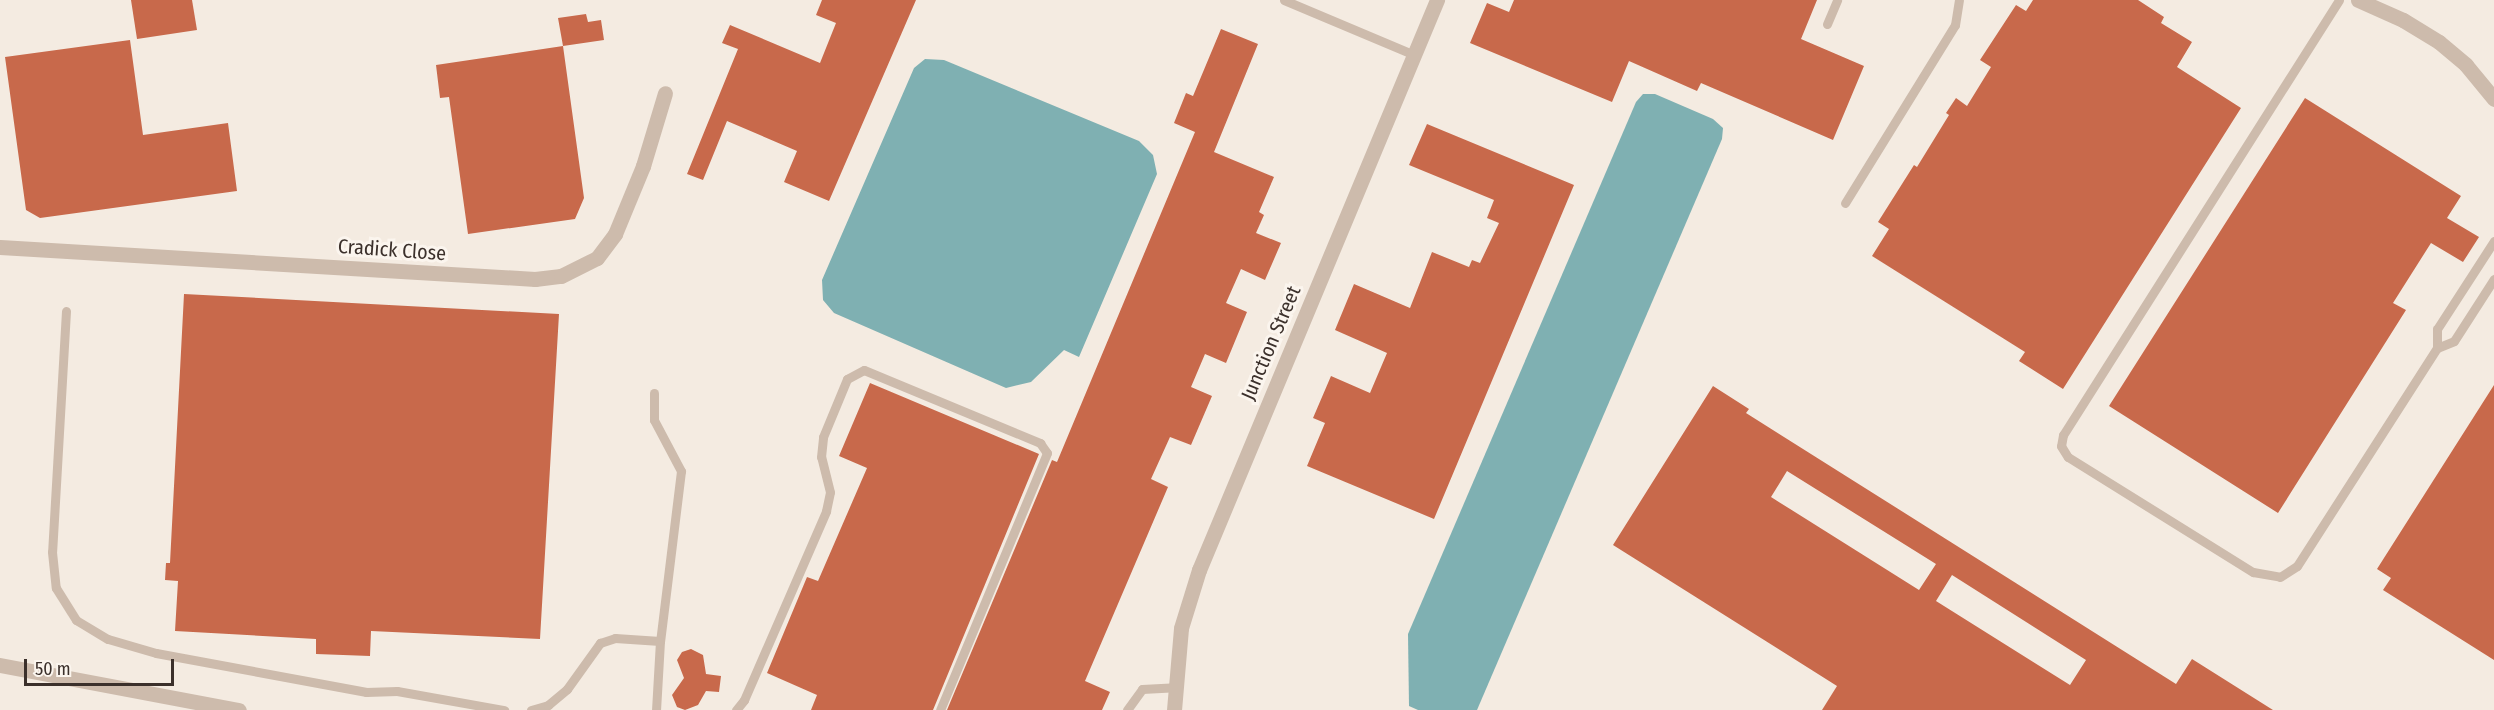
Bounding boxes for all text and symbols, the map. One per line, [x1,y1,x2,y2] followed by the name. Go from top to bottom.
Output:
[337,234,447,266] street label: Cradick Close
[1236,282,1306,404] street label: Junction Street
[27,647,177,685] scale bar
[35,658,71,680] text: 50 m

